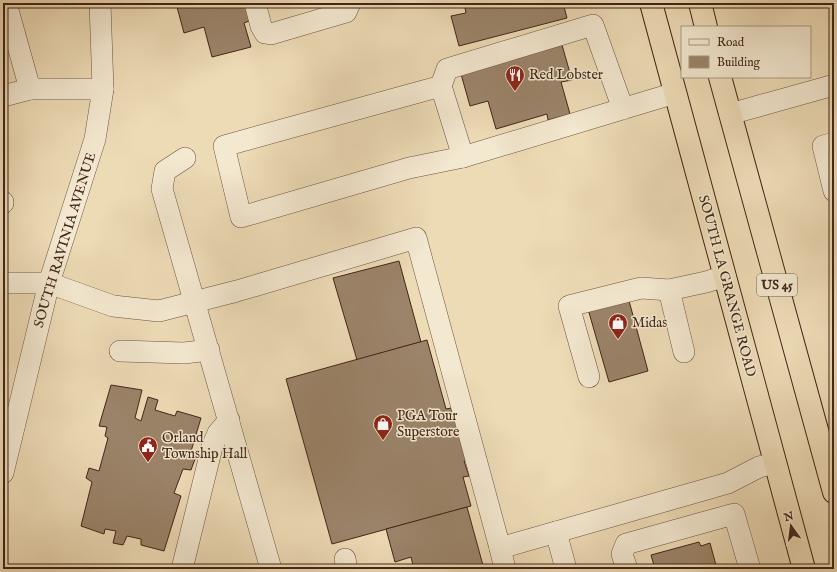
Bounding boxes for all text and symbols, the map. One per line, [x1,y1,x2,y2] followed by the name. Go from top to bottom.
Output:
[681,26,811,78] legend
[717,35,745,50] text: Road
[717,55,761,70] text: Building
[504,64,526,92] restaurant icon: Red Lobster
[529,66,603,84] place label: Red Lobster
[30,150,100,330] street label: SOUTH RAVINIA AVENUE
[694,193,760,379] street label: SOUTH LA GRANGE ROAD
[757,274,797,296] road number: US 45
[607,312,629,340] shop icon: Midas
[632,314,667,332] place label: Midas
[397,407,460,441] place label: PGA Tour Superstore
[372,413,394,441] shop icon: PGA Tour Superstore
[162,429,248,463] place label: Orland Township Hall
[137,435,159,463] public building icon: Orland Township Hall
[771,506,811,546] north arrow
[782,509,796,525] text: N

